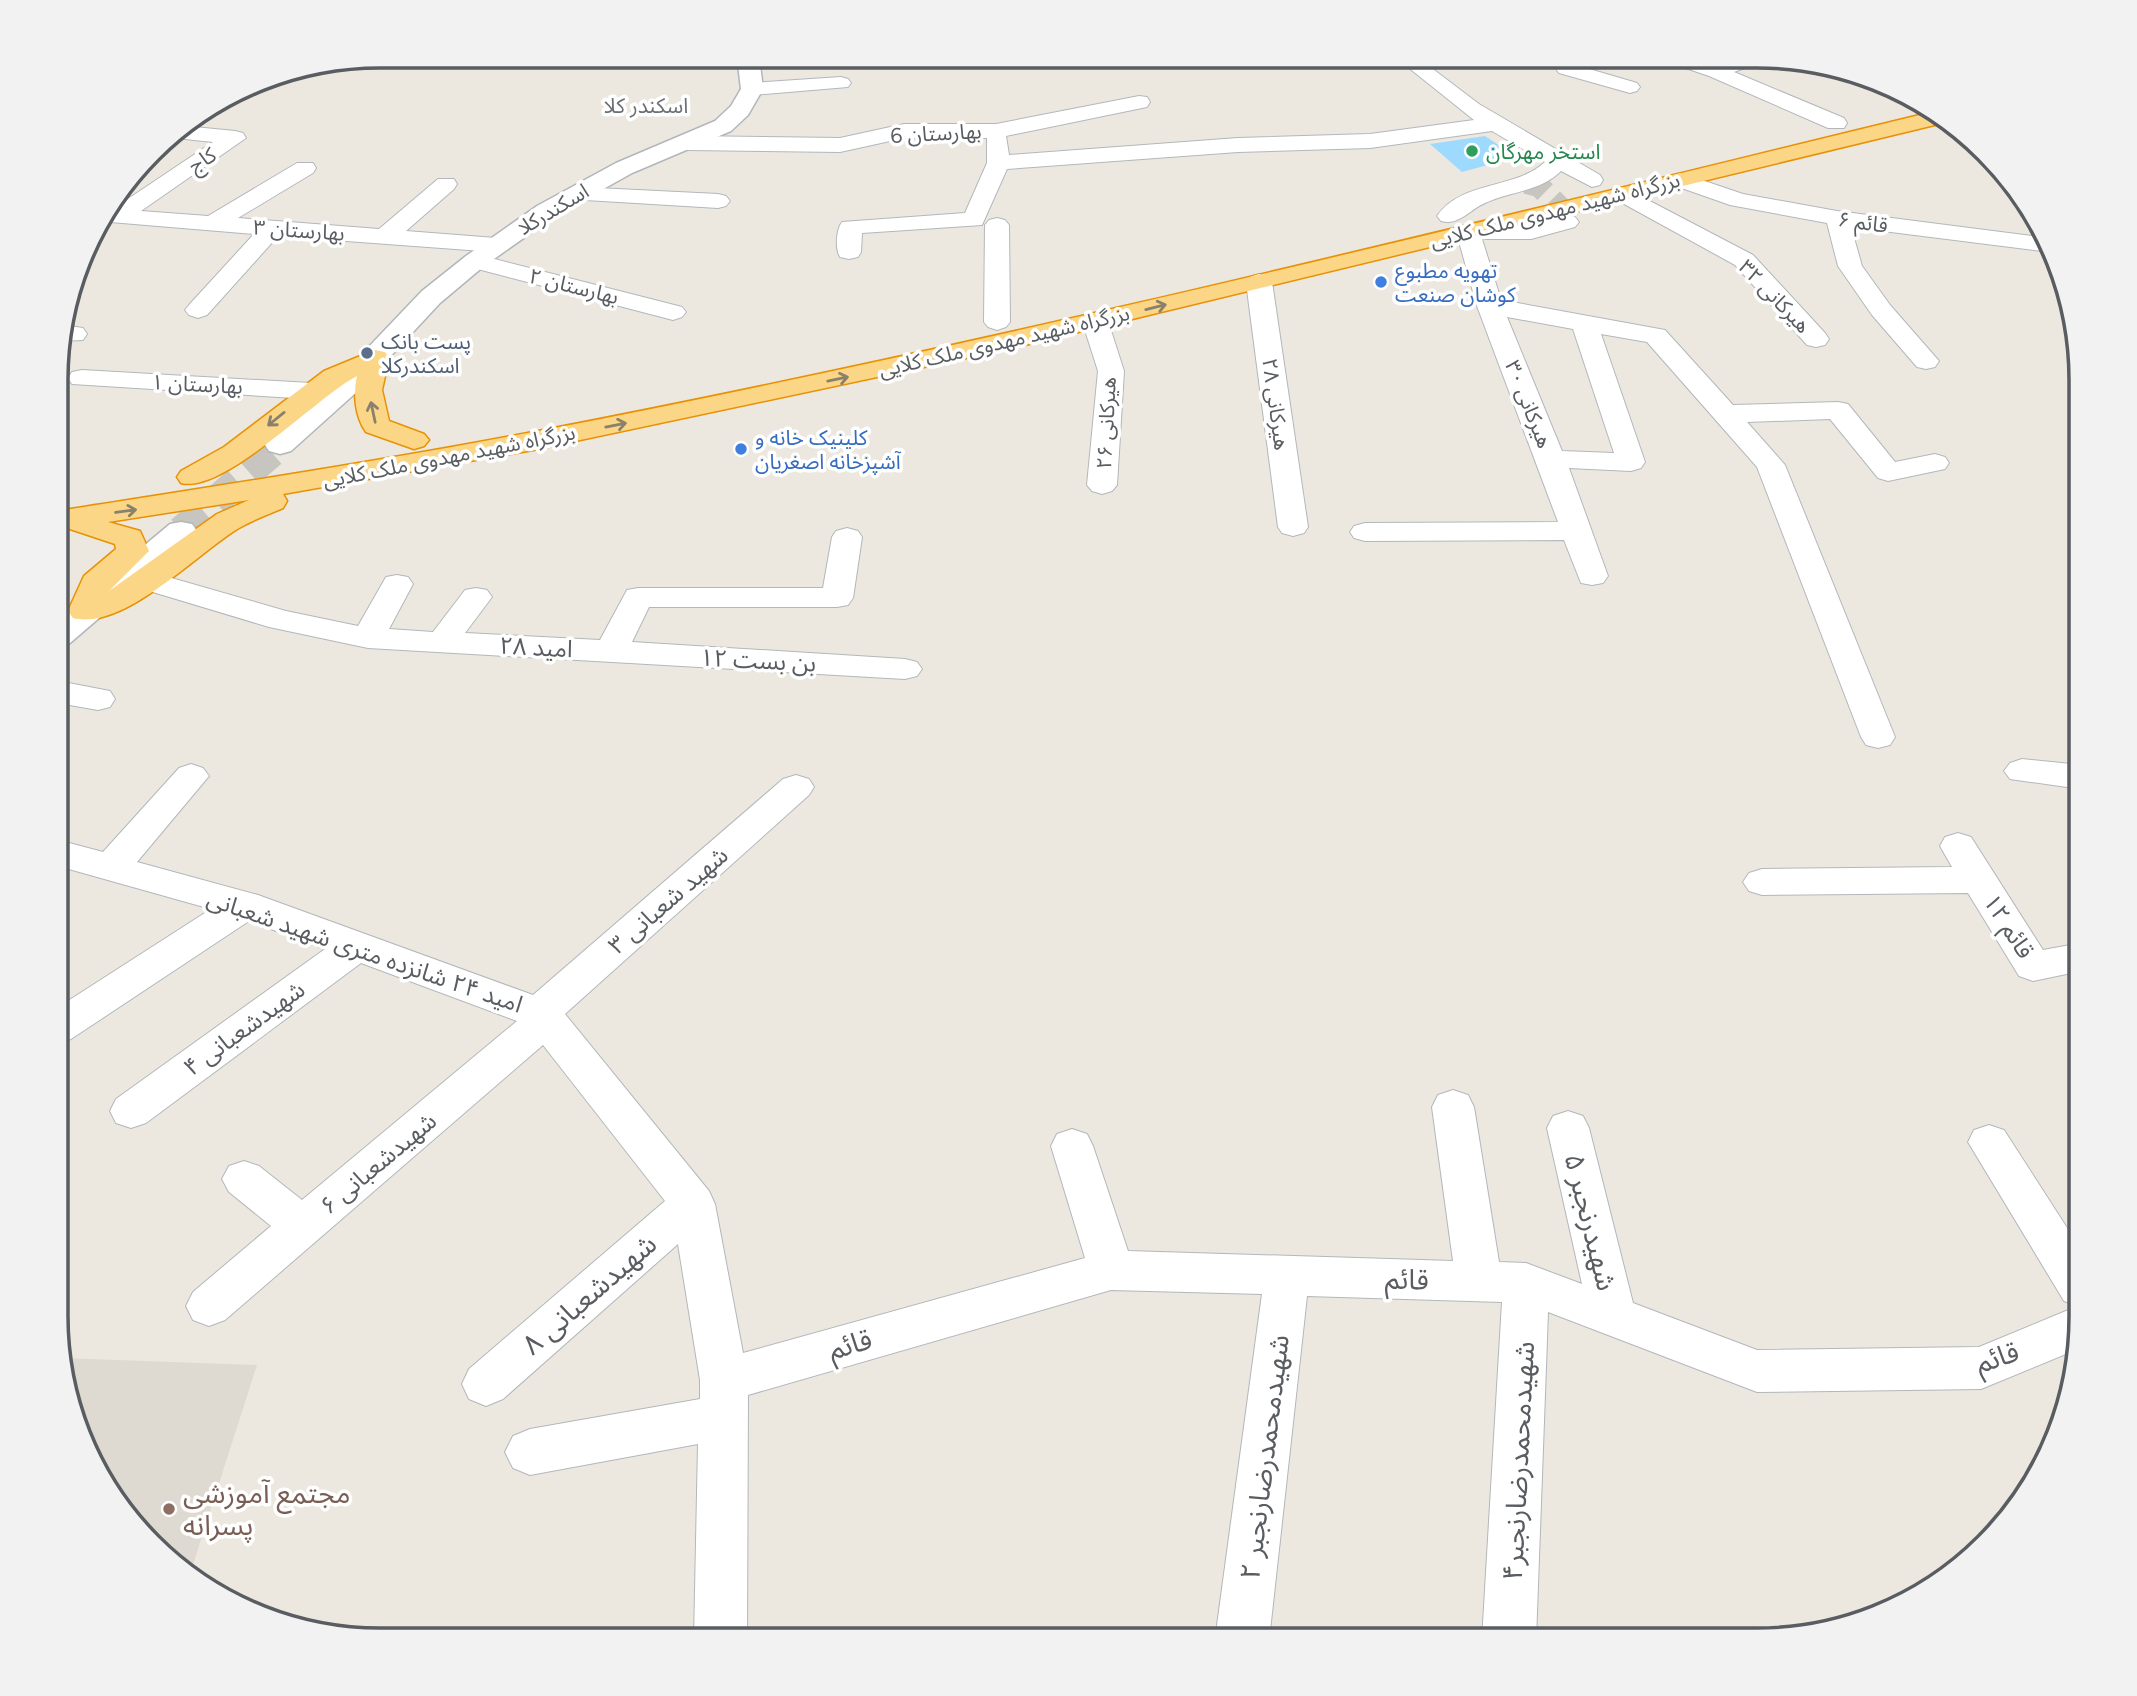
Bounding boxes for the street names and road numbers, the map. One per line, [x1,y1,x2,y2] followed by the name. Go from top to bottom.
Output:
[890,118,982,148] street label: بهارستان 6
[183,142,223,181] street label: کاج
[1427,167,1683,253] street label: بزرگراه شهید مهدوی ملک کلایی
[513,178,593,240] street label: اسکندرکلا
[1836,206,1890,241] street label: قائم ۶
[252,214,346,246] street label: بهارستان ۳
[1734,254,1816,338] street label: هیرکانی ۳۲
[527,263,621,309] street label: بهارستان ۲
[876,300,1132,382] street label: بزرگراه شهید مهدوی ملک کلایی
[1257,356,1295,452] street label: هیرکانی ۲۸
[1500,356,1558,452] street label: هیرکانی ۳۰
[151,369,243,399] street label: بهارستان ۱
[1091,376,1121,470] street label: هیرکانی ۲۶
[321,419,577,493] street label: بزرگراه شهید مهدوی ملک کلایی
[499,631,573,663] street label: امید ۲۸
[699,642,817,678] street label: بن بست ۱۲
[602,840,734,960] street label: شهید شعبانی ۳
[203,883,527,1019] street label: امید ۲۴ شانزده متری شهید شعبانی
[1975,888,2041,965] street label: قائم ۱۲
[178,974,310,1082] street label: شهیدشعبانی ۴
[314,1106,442,1220] street label: شهیدشعبانی ۶
[1558,1150,1624,1294] street label: شهیدرنجبر ۵
[515,1226,663,1362] street label: شهیدشعبانی ۸
[1384,1261,1430,1302] street label: قائم
[824,1322,877,1371] street label: قائم
[1232,1333,1296,1581] street label: شهیدمحمدرضارنجبر ۲
[1971,1334,2025,1385] street label: قائم
[1495,1341,1541,1581] street label: شهیدمحمدرضارنجبر۴

